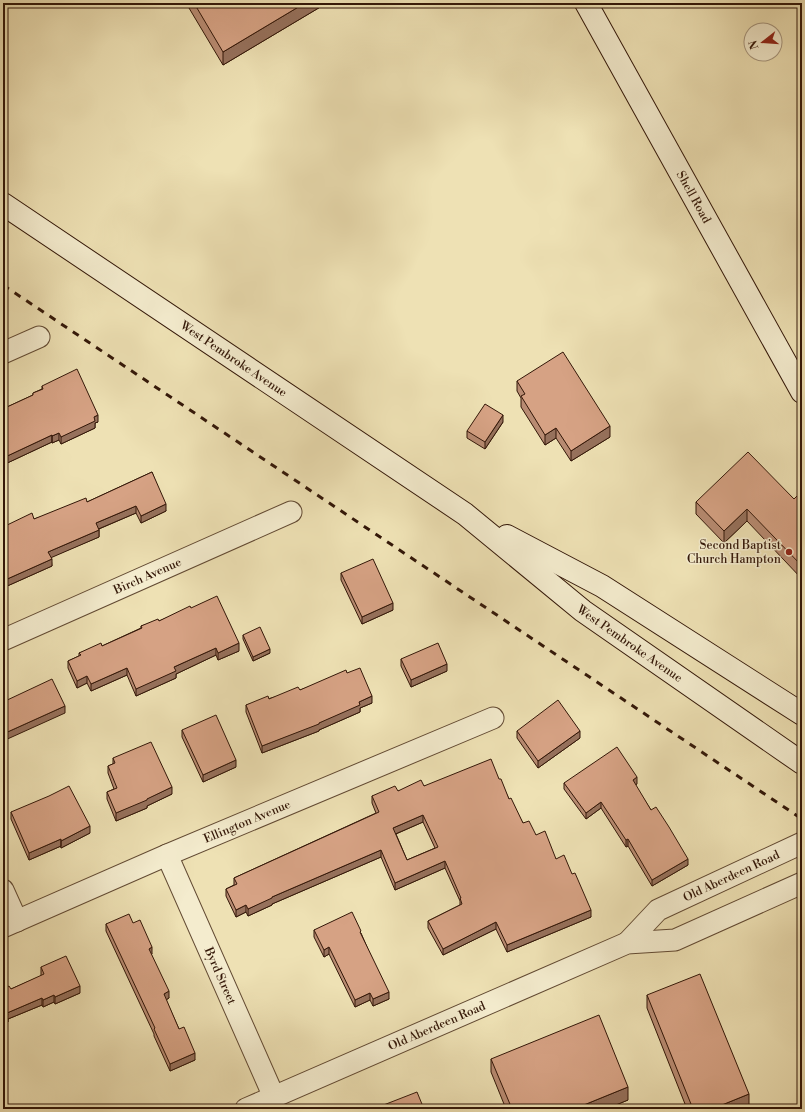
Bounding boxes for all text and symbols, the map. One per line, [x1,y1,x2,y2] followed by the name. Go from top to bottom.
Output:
[743,22,783,62] north arrow
[746,38,762,51] text: N
[673,169,714,226] street label: Shell Road
[177,318,290,400] street label: West Pembroke Avenue
[687,538,782,567] place label: Second Baptist Church Hampton
[784,547,794,557] marker: Second Baptist Church Hampton
[110,555,184,598] street label: Birch Avenue
[573,601,685,686] street label: West Pembroke Avenue
[202,797,293,847] street label: Ellington Avenue
[681,847,782,905] street label: Old Aberdeen Road
[200,944,239,1008] street label: Byrd Street
[386,999,488,1054] street label: Old Aberdeen Road

